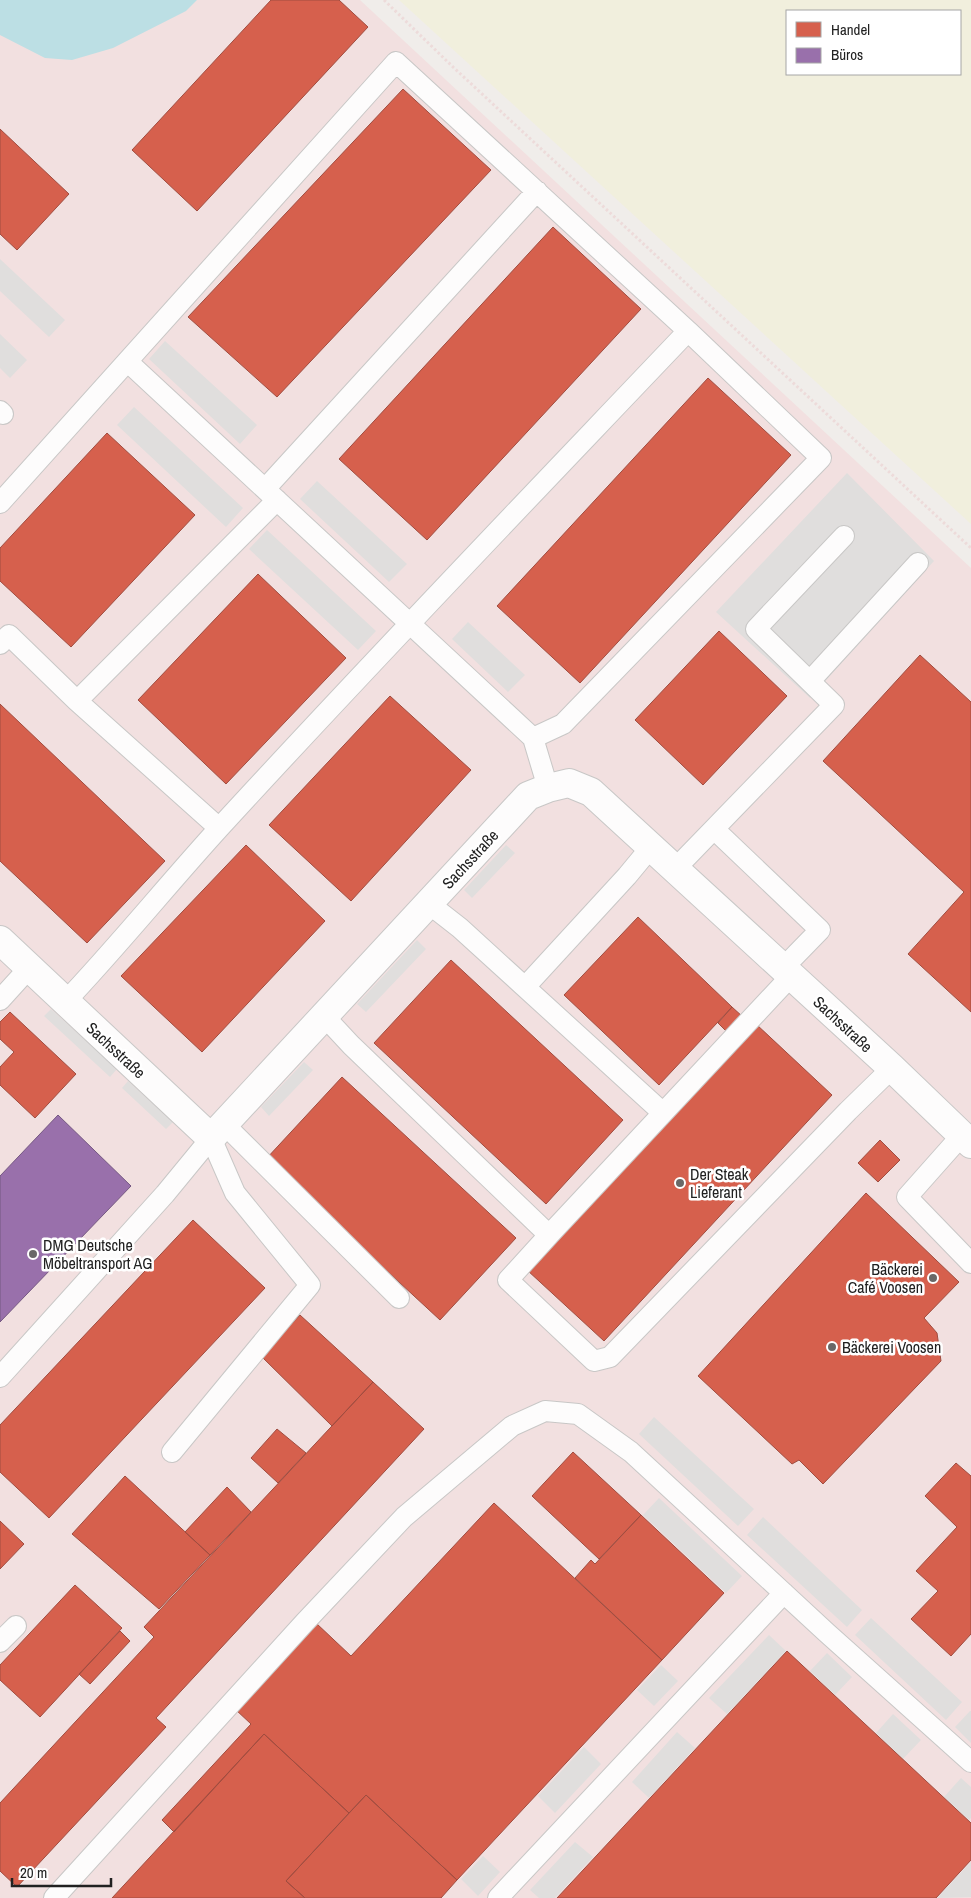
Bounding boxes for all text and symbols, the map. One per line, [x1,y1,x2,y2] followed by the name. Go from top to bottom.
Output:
[786,10,961,75] legend
[831,19,870,40] text: Handel
[831,44,863,65] text: Büros
[437,825,503,893] street label: Sachsstraße
[809,991,877,1057] street label: Sachsstraße
[82,1017,150,1083] street label: Sachsstraße
[690,1163,749,1203] place label: Der Steak Lieferant
[674,1177,686,1189] marker: Der Steak Lieferant
[43,1234,152,1274] place label: DMG Deutsche Möbeltransport AG
[27,1248,39,1260] marker: DMG Deutsche Möbeltransport AG
[848,1258,923,1298] place label: Bäckerei Café Voosen
[927,1272,939,1284] marker: Bäckerei Café Voosen
[842,1336,941,1358] place label: Bäckerei Voosen
[826,1341,838,1353] marker: Bäckerei Voosen
[12,1856,111,1888] scale bar
[20,1862,47,1883] text: 20 m

